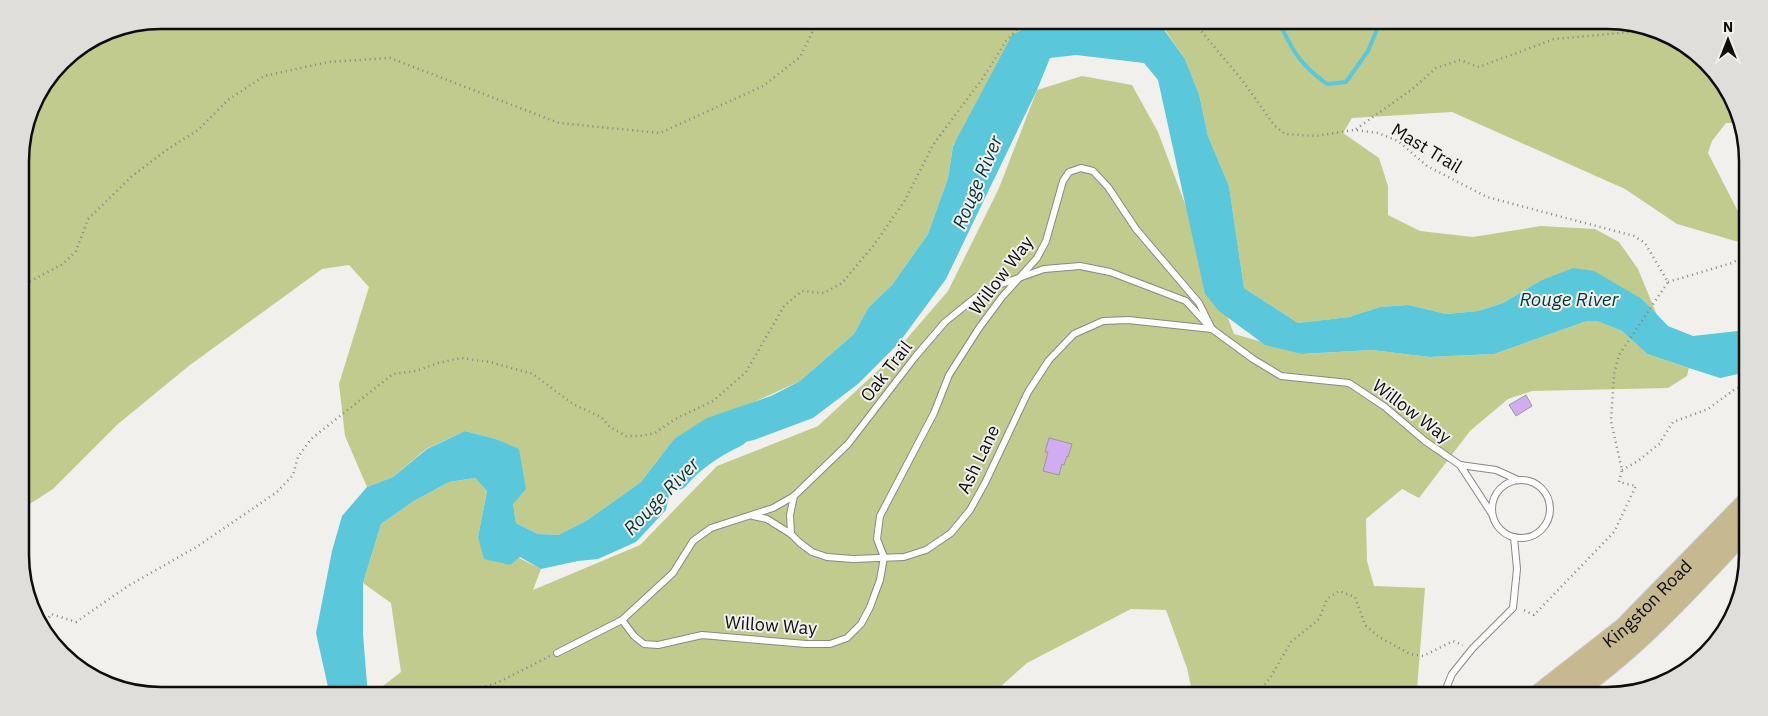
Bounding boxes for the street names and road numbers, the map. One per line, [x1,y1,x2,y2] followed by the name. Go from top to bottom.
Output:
[1387,118,1467,178] street label: Mast Trail
[964,231,1038,319] street label: Willow Way
[855,336,917,406] street label: Oak Trail
[1368,374,1456,448] street label: Willow Way
[952,421,1004,497] street label: Ash Lane
[1597,554,1696,652] street label: Kingston Road
[724,610,818,640] street label: Willow Way

